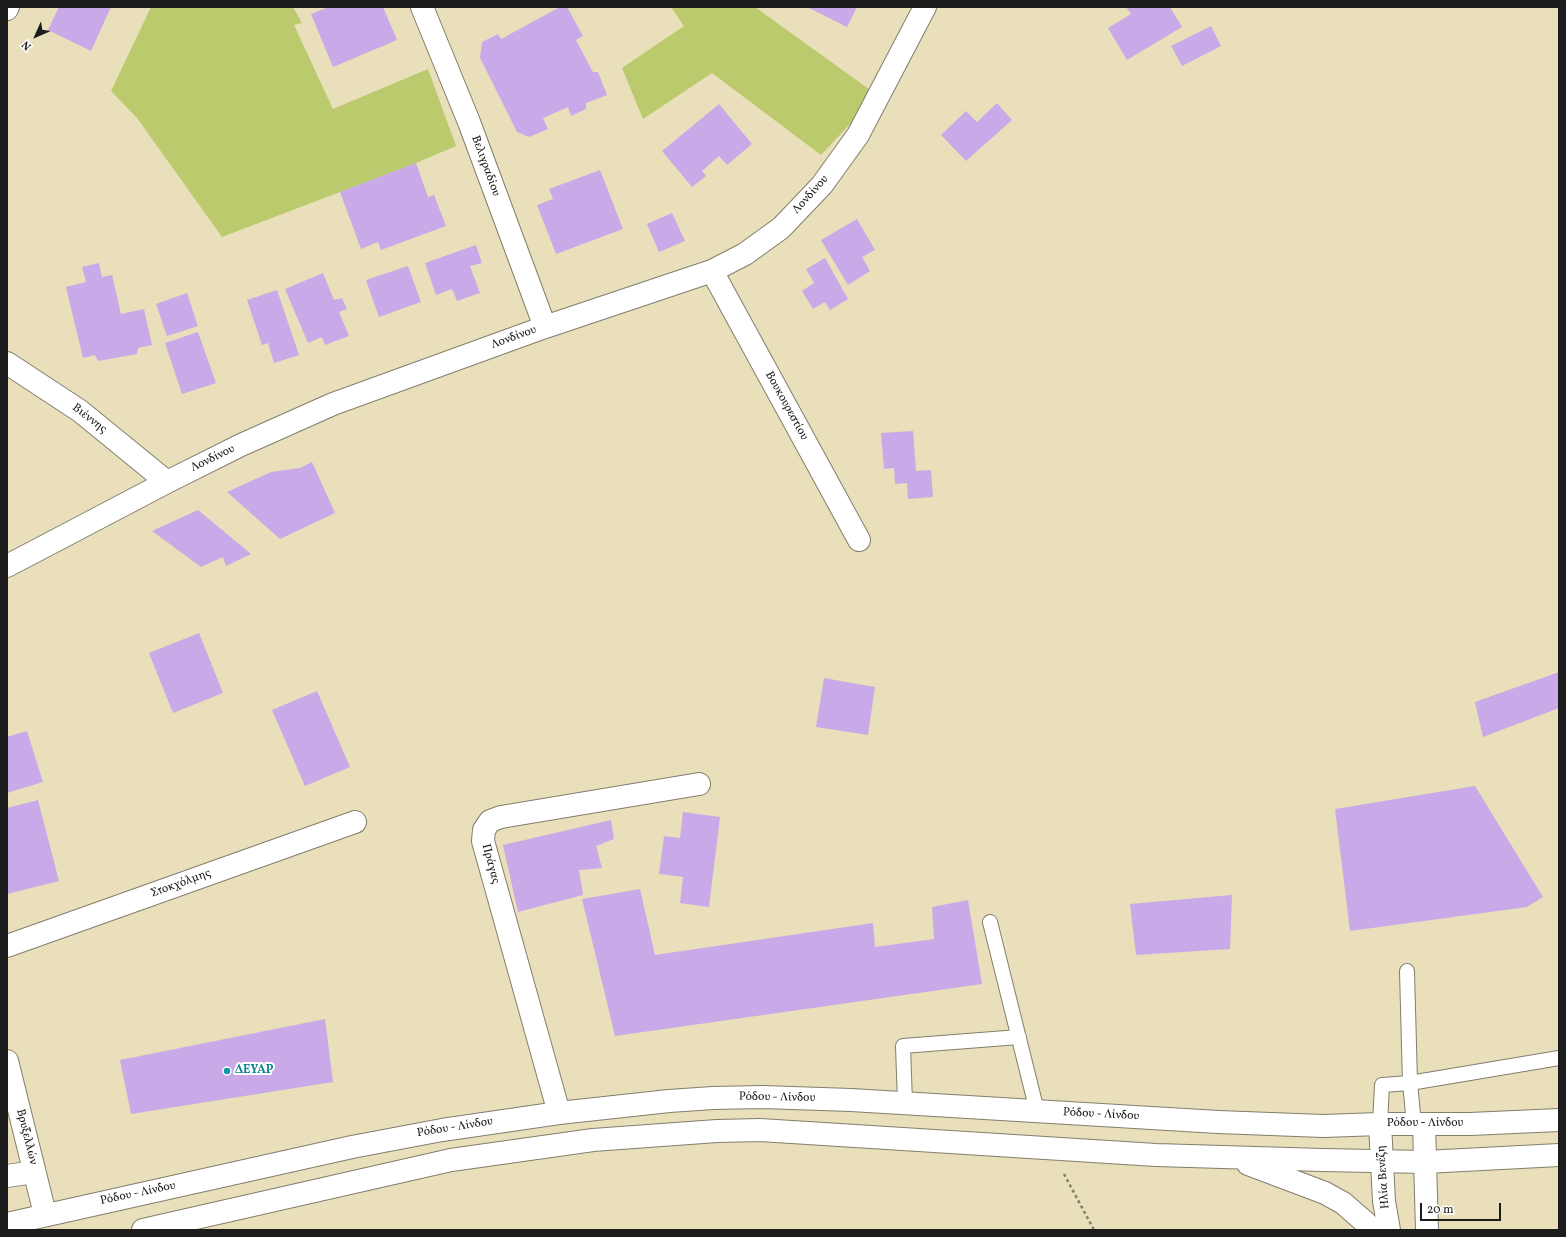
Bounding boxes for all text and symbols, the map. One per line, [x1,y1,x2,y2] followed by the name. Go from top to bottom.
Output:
[16,16,56,56] north arrow
[19,37,35,53] text: N
[467,134,503,198] street label: Βελιγραδίου
[790,173,832,217] street label: Λονδίνου
[489,323,539,353] street label: Λονδίνου
[761,369,811,443] street label: Βουκουρεστίου
[69,401,109,437] street label: Βιέννης
[189,442,237,476] street label: Λονδίνου
[478,843,502,885] street label: Πράγας
[149,866,213,902] street label: Στοκχόλμης
[235,1064,273,1078] place label: ΔΕΥΑΡ
[222,1066,232,1076] marker: ΔΕΥΑΡ
[739,1090,815,1106] street label: Ρόδου - Λίνδου
[1062,1106,1140,1124] street label: Ρόδου - Λίνδου
[12,1108,40,1166] street label: Βρυξελλών
[416,1115,494,1141] street label: Ρόδου - Λίνδου
[1387,1117,1463,1131] street label: Ρόδου - Λίνδου
[1375,1145,1393,1209] street label: Ηλία Βενέζη
[99,1179,177,1209] street label: Ρόδου - Λίνδου
[1422,1195,1503,1221] scale bar
[1427,1202,1454,1218] text: 20 m

